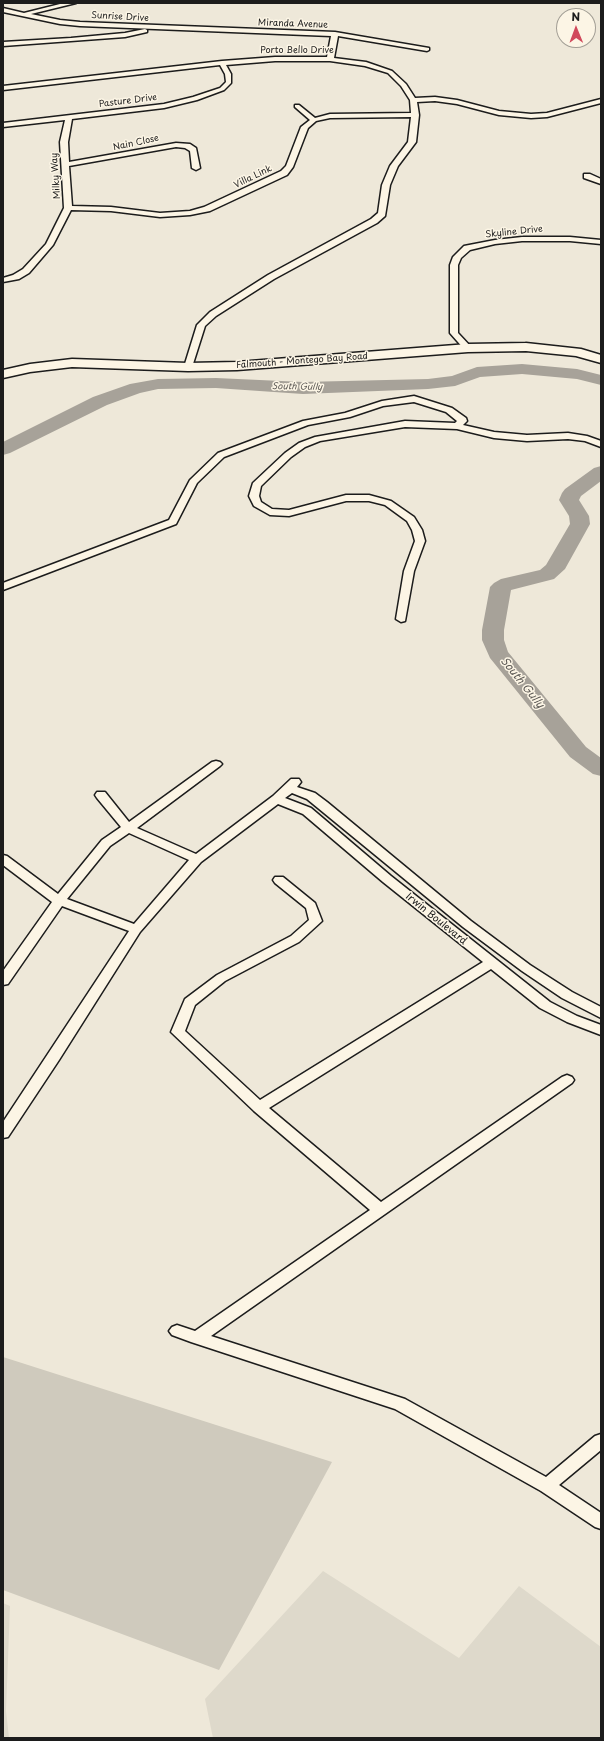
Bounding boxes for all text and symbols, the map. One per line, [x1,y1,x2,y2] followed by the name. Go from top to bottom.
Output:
[556,8,596,48] north arrow
[571,8,580,25] text: N
[91,10,149,24] street label: Sunrise Drive
[258,17,328,31] street label: Miranda Avenue
[260,46,334,56] street label: Porto Bello Drive
[98,92,158,110] street label: Pasture Drive
[112,133,160,153] street label: Nain Close
[49,152,63,200] street label: Milky Way
[232,163,274,191] street label: Villa Link
[485,224,543,240] street label: Skyline Drive
[236,351,368,371] street label: Falmouth - Montego Bay Road
[272,381,322,393] water label: South Gully
[497,655,547,711] water label: South Gully
[403,891,469,947] street label: Irwin Boulevard

